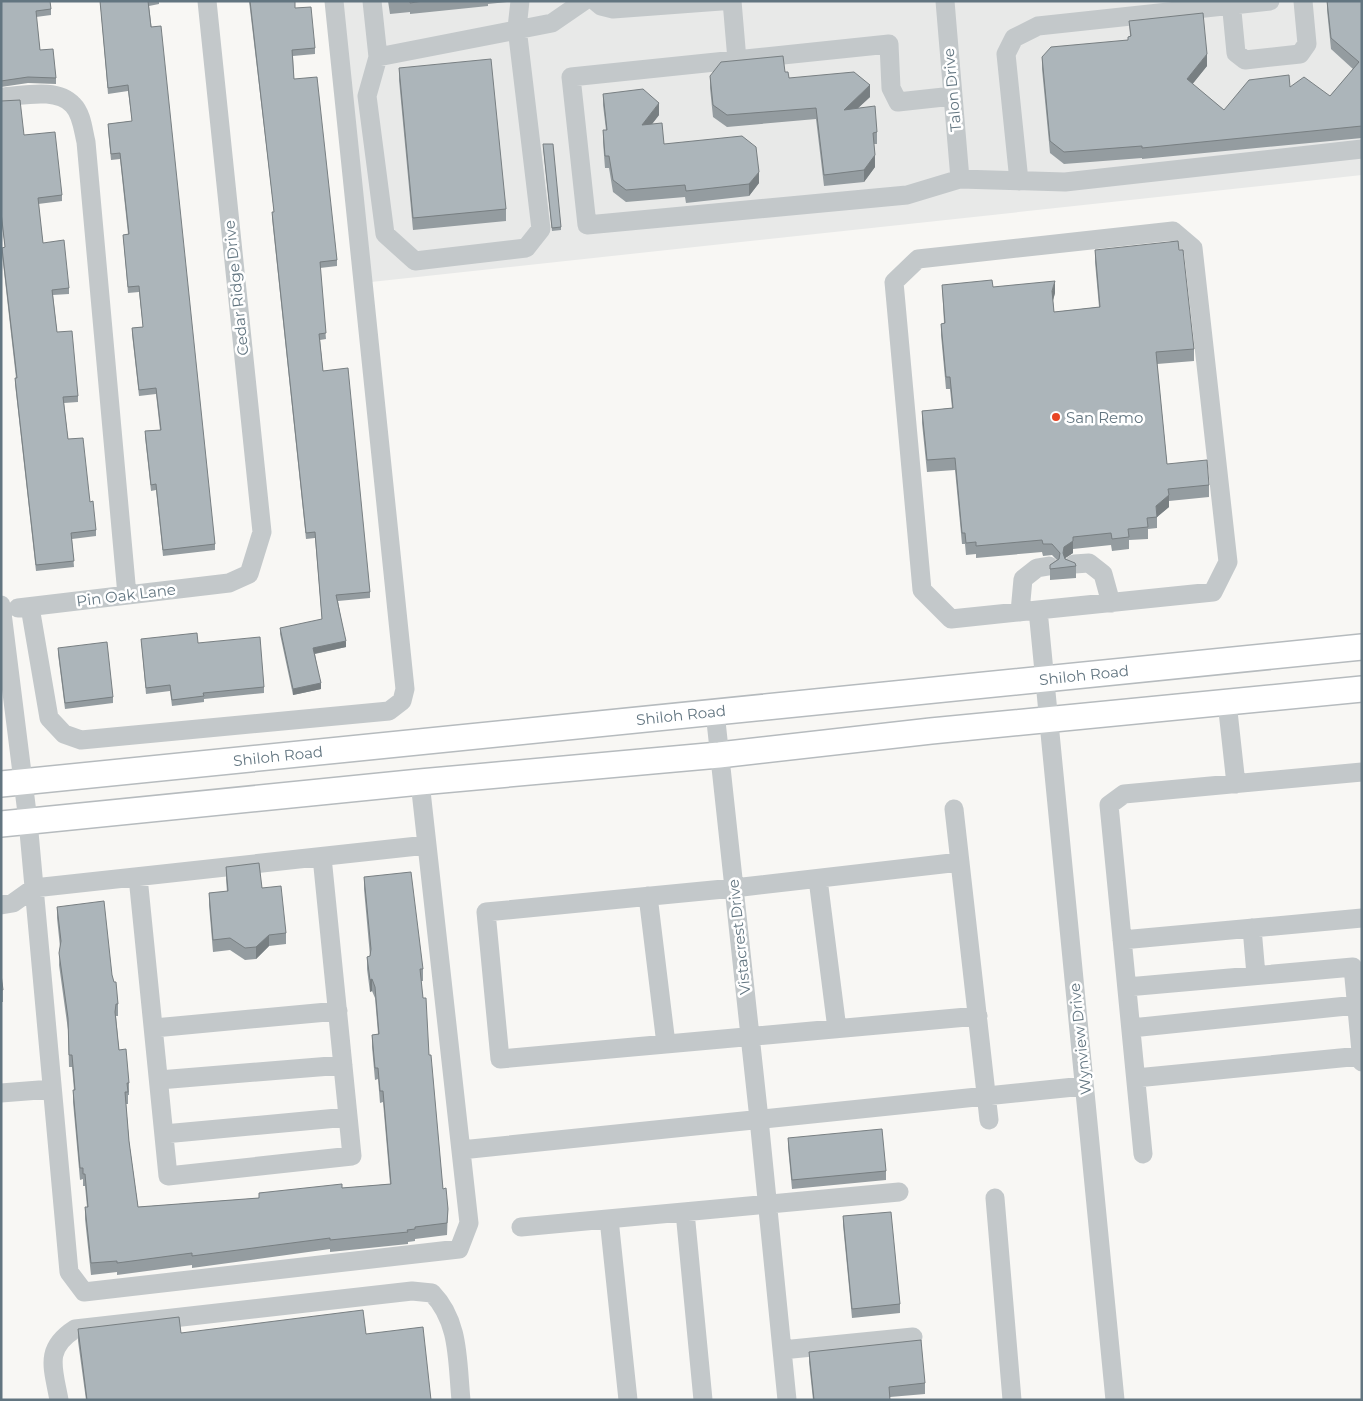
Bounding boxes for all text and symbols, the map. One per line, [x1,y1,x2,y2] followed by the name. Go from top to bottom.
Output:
[939,47,965,133] street label: Talon Drive
[219,219,253,357] street label: Cedar Ridge Drive
[1066,408,1143,427] place label: San Remo
[1050,411,1062,423] marker: San Remo
[75,579,177,611] street label: Pin Oak Lane
[1038,661,1130,689] street label: Shiloh Road
[635,701,727,729] street label: Shiloh Road
[232,742,324,770] street label: Shiloh Road
[723,878,755,996] street label: Vistacrest Drive
[1065,982,1095,1096] street label: Wynview Drive

